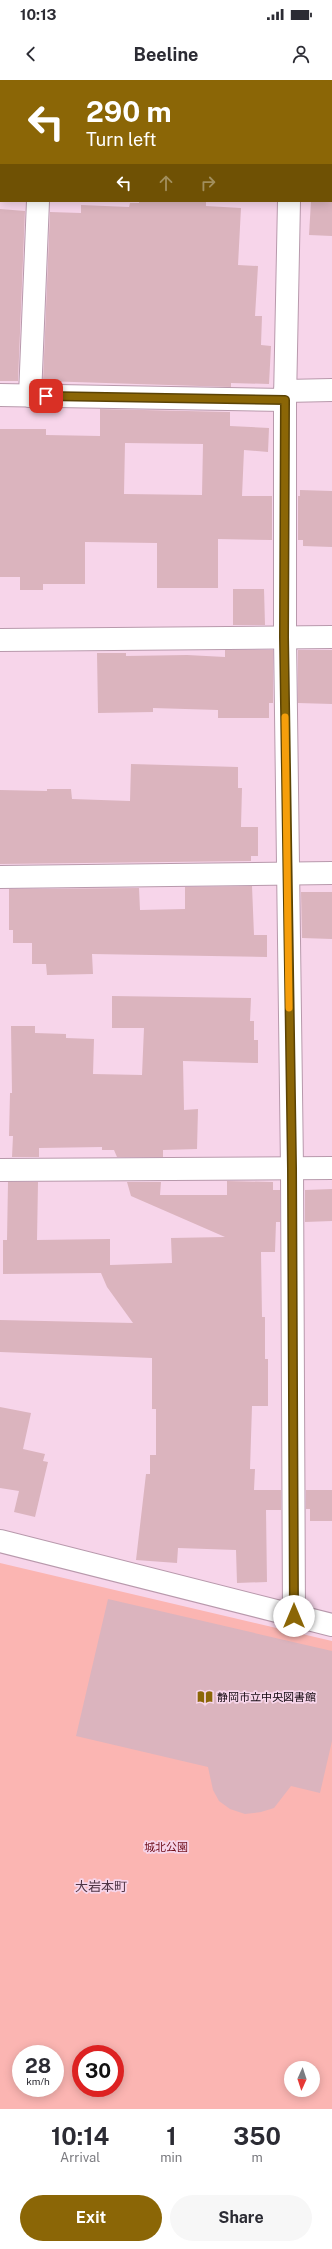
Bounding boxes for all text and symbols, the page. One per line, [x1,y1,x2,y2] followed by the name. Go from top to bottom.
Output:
[20,6,57,23] text: 10:13
[20,43,42,65] icon: back
[290,43,312,65] icon: person
[134,44,198,65] text: Beeline
[86,95,172,128] text: 290 m
[20,96,72,148] icon: left
[86,129,156,150] text: Turn left
[113,172,135,194] icon: left
[155,172,177,194] icon: ahead
[197,172,219,194] icon: right
[29,379,63,413] pin
[35,385,57,407] icon: arrive
[273,1595,315,1637] position arrow
[196,1688,214,1706] library icon: 静岡市立中央図書館
[217,1691,316,1703] place label: 静岡市立中央図書館
[144,1841,188,1853] park label: 城北公園
[75,1879,127,1894] district label: 大岩本町
[72,2045,124,2097] speed limit sign: 30
[25,2054,51,2078] text: 28
[284,2061,320,2097] north arrow
[284,2061,320,2097] map controls
[26,2075,50,2087] text: km/h
[51,2122,109,2150] text: 10:14
[166,2122,176,2150] text: 1
[233,2122,281,2150] text: 350
[60,2150,100,2165] text: Arrival
[160,2150,182,2165] text: min
[252,2150,263,2165] text: m
[20,2195,162,2241] button: Exit
[170,2195,312,2241] button: Share

